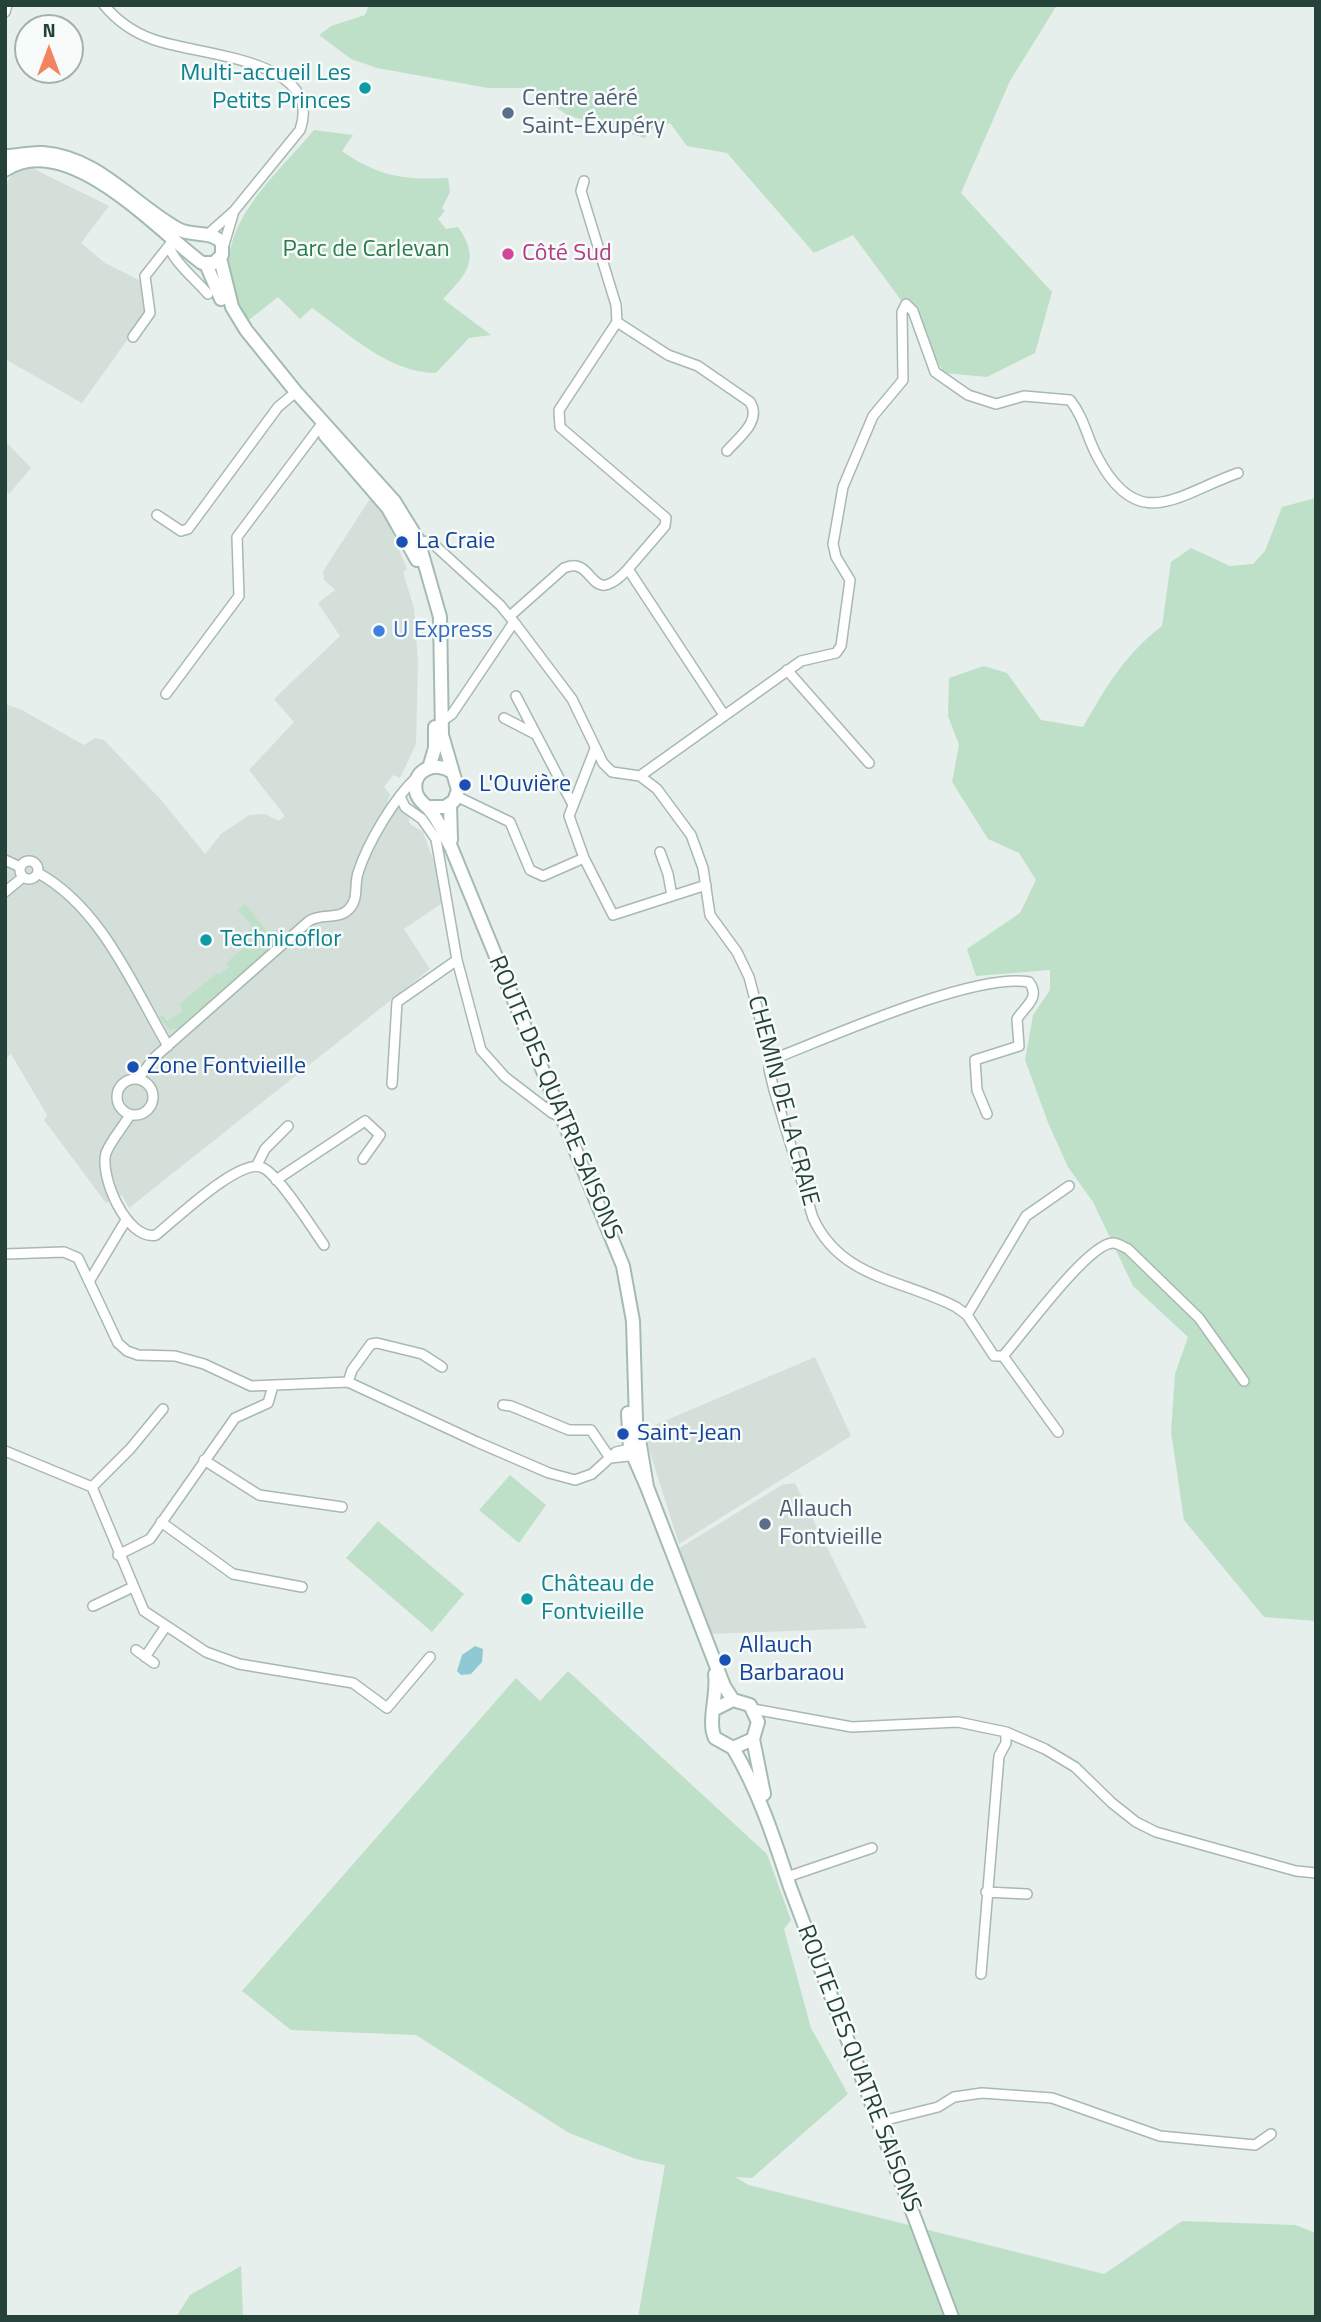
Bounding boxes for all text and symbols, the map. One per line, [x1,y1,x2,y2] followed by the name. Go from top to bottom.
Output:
[14,14,84,84] north arrow
[42,15,56,44] text: N
[180,60,351,116] place label: Multi-accueil Les Petits Princes
[357,80,373,96] marker: Multi-accueil Les Petits Princes
[522,85,665,141] place label: Centre aéré Saint-Éxupéry
[500,105,516,121] marker: Centre aéré Saint-Éxupéry
[282,236,450,264] park label: Parc de Carlevan
[522,240,612,268] place label: Côté Sud
[500,246,516,262] marker: Côté Sud
[416,528,495,556] place label: La Craie
[394,534,410,550] marker: La Craie
[393,617,493,645] place label: U Express
[371,623,387,639] marker: U Express
[479,771,571,799] place label: L'Ouvière
[457,777,473,793] marker: L'Ouvière
[220,926,342,954] place label: Technicoflor
[198,932,214,948] marker: Technicoflor
[481,952,627,1244] street label: ROUTE DES QUATRE SAISONS
[740,993,824,1209] street label: CHEMIN DE LA CRAIE
[147,1053,306,1081] place label: Zone Fontvieille
[125,1059,141,1075] marker: Zone Fontvieille
[637,1420,742,1448] place label: Saint-Jean
[615,1426,631,1442] marker: Saint-Jean
[779,1496,882,1552] place label: Allauch Fontvieille
[757,1516,773,1532] marker: Allauch Fontvieille
[541,1571,654,1627] place label: Château de Fontvieille
[519,1591,535,1607] marker: Château de Fontvieille
[739,1632,845,1688] place label: Allauch Barbaraou
[717,1652,733,1668] marker: Allauch Barbaraou
[790,1921,926,2217] street label: ROUTE DES QUATRE SAISONS

